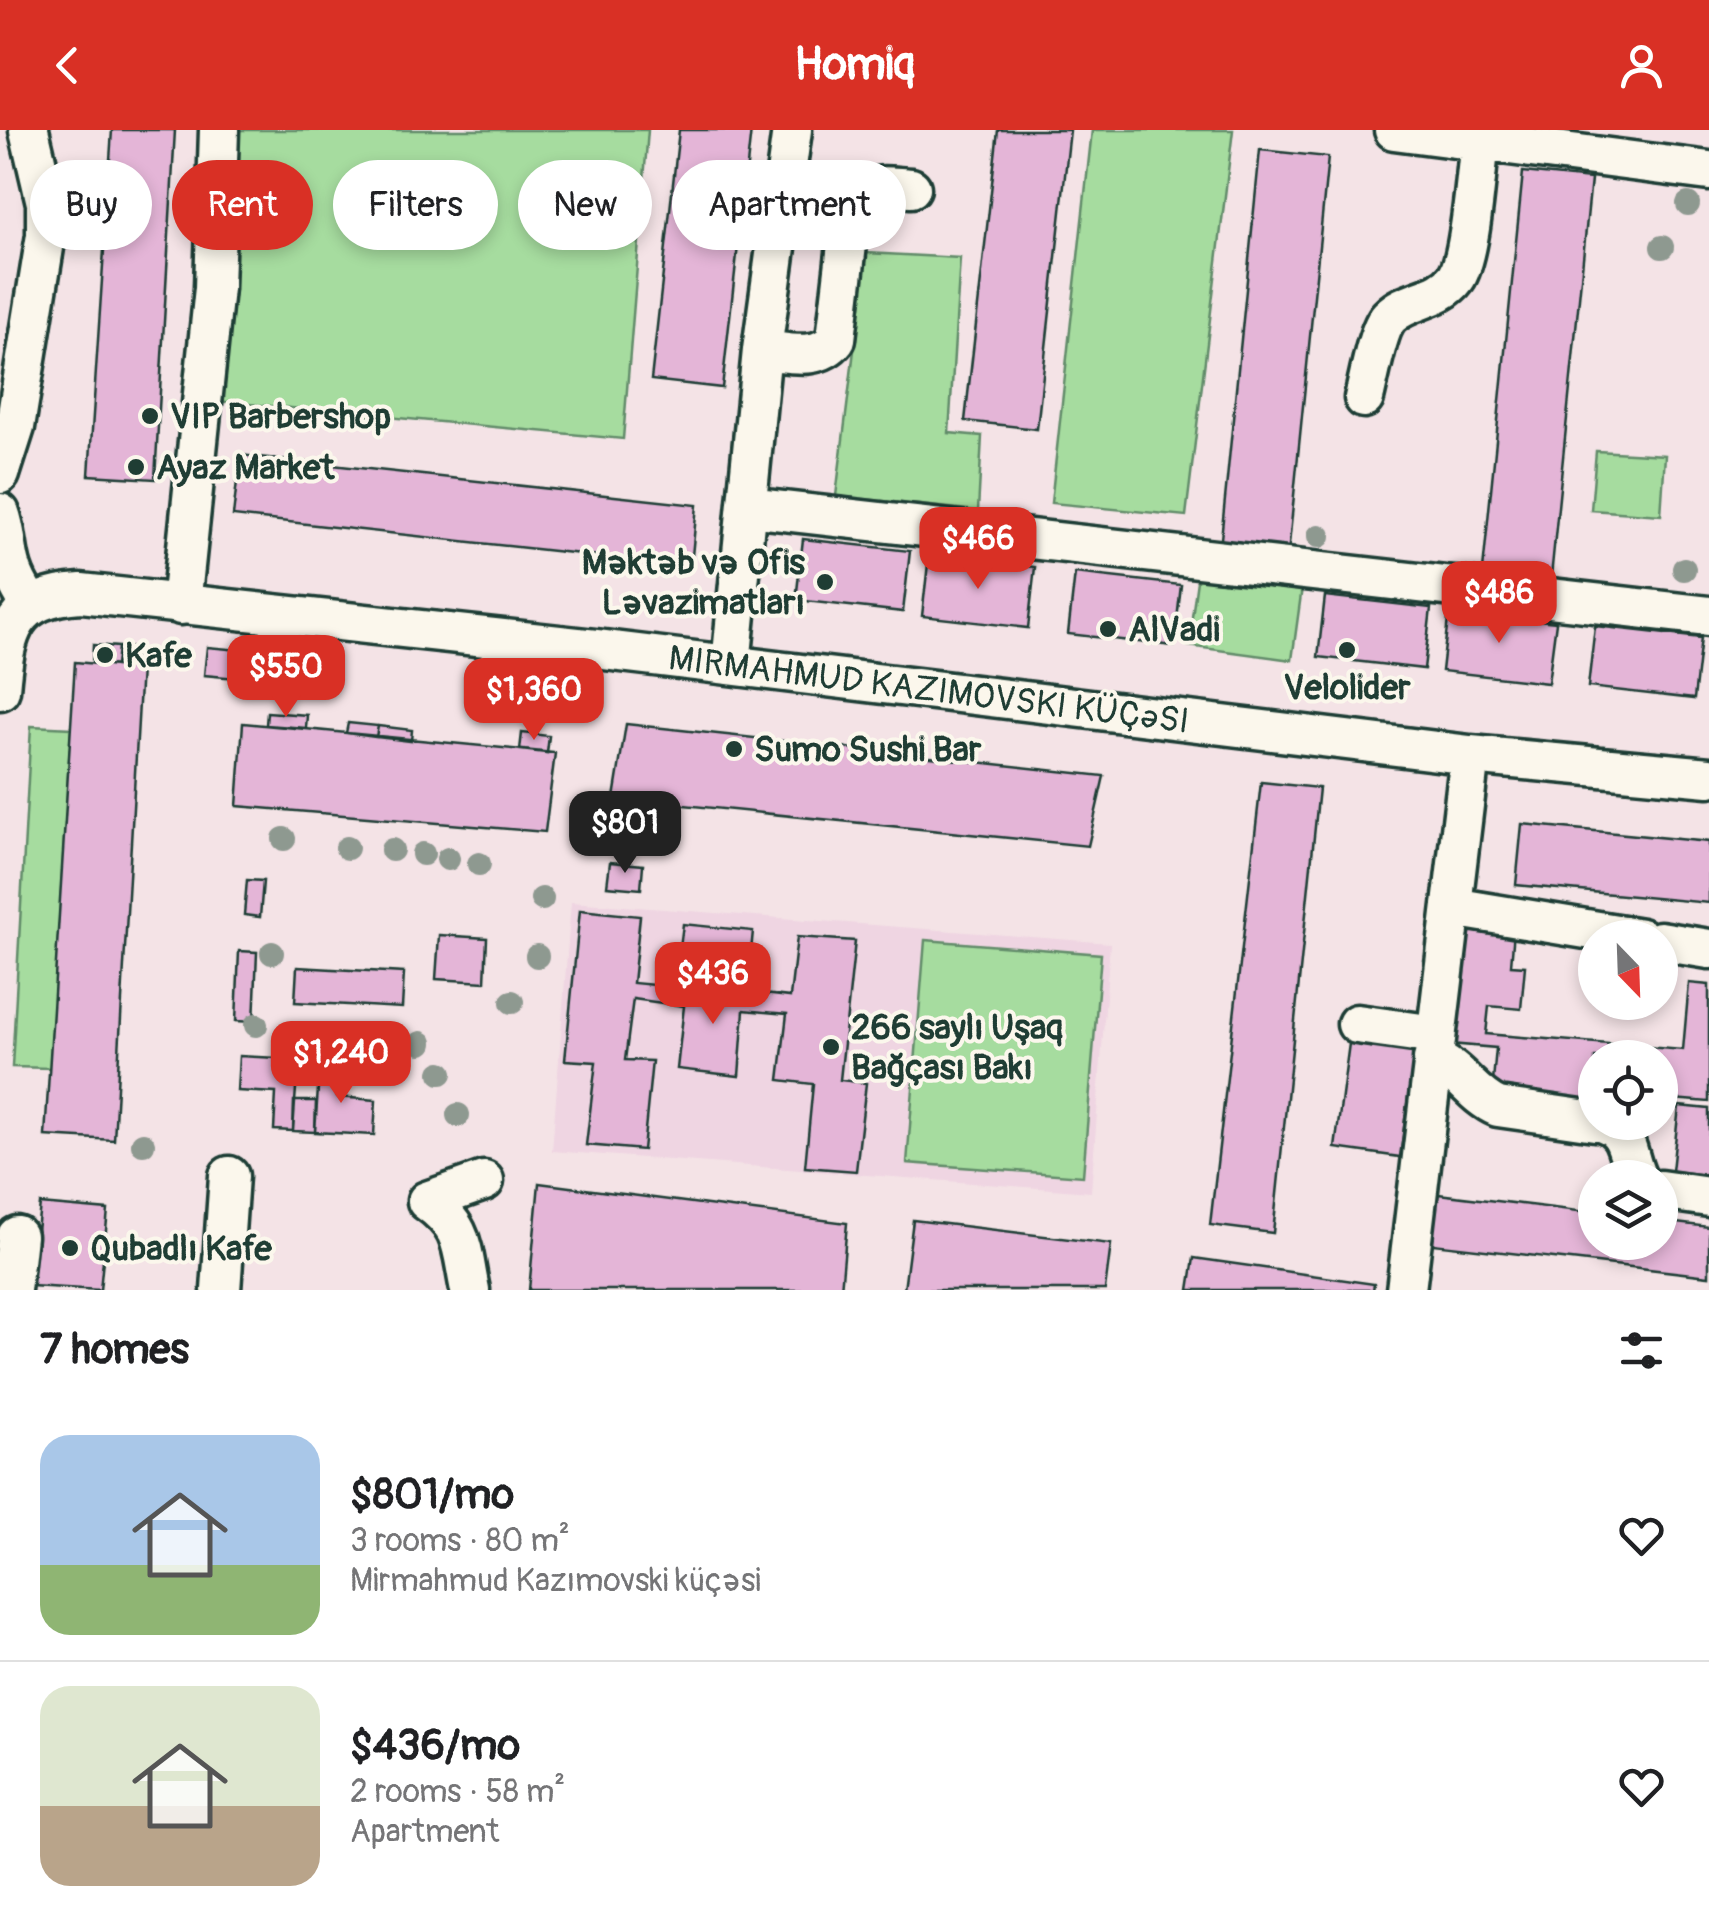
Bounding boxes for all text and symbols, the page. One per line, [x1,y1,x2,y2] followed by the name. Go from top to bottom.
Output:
[794,37,915,93] text: Homiq
[40,38,95,93] icon: back
[1614,38,1669,93] icon: person
[30,160,152,250] chip: Buy
[172,160,313,250] chip: Rent
[333,160,498,250] chip: Filters
[518,160,652,250] chip: New
[672,160,906,250] chip: Apartment
[170,395,391,439] place label: VIP Barbershop
[139,405,161,427] marker: VIP Barbershop
[156,446,335,490] place label: Ayaz Market
[125,456,147,478] marker: Ayaz Market
[919,507,1037,592] pin: $466
[941,519,1015,559] text: $466
[582,541,805,625] place label: Məktəb və Ofis Ləvazimatları
[1440,561,1558,646] pin: $486
[814,571,836,593] marker: Məktəb və Ofis Ləvazimatları
[1464,573,1534,613] text: $486
[1128,608,1220,652] place label: AlVadi
[1097,618,1119,640] marker: AlVadi
[125,634,192,678] place label: Kafe
[227,635,345,720] pin: $550
[666,636,1192,744] street label: MIRMAHMUD KAZIMOVSKI KÜÇƏSI
[1336,639,1358,661] marker: Velolider
[94,644,116,666] marker: Kafe
[249,647,323,687] text: $550
[453,658,615,743] pin: $1,360
[1283,666,1411,710] place label: Velolider
[486,670,582,710] text: $1,360
[754,728,982,772] place label: Sumo Sushi Bar
[723,738,745,760] marker: Sumo Sushi Bar
[566,791,684,876] pin: $801
[591,803,659,843] text: $801
[1578,920,1678,1020] north arrow
[1578,920,1678,1260] map controls
[654,942,772,1027] pin: $436
[677,954,749,994] text: $436
[851,1006,1063,1090] place label: 266 saylı Uşaq Bağçası Bakı
[260,1021,422,1106] pin: $1,240
[293,1033,389,1073] text: $1,240
[820,1036,842,1058] marker: 266 saylı Uşaq Bağçası Bakı
[1578,1040,1678,1140] button: locate
[1578,1160,1678,1260] button: layers
[90,1227,272,1271] place label: Qubadlı Kafe
[59,1237,81,1259] marker: Qubadlı Kafe
[1614,1323,1669,1378] icon: filters
[40,1324,189,1376] text: 7 homes
[350,1469,514,1521] text: $801/mo
[120,1475,240,1595] icon: home
[1614,1508,1669,1563] icon: heart
[350,1521,570,1561] text: 3 rooms · 80 m²
[350,1561,761,1601] text: Mirmahmud Kazımovski küçəsi
[350,1720,520,1772] text: $436/mo
[120,1726,240,1846] icon: home
[1614,1759,1669,1814] icon: heart
[350,1772,565,1812] text: 2 rooms · 58 m²
[350,1812,499,1852] text: Apartment

